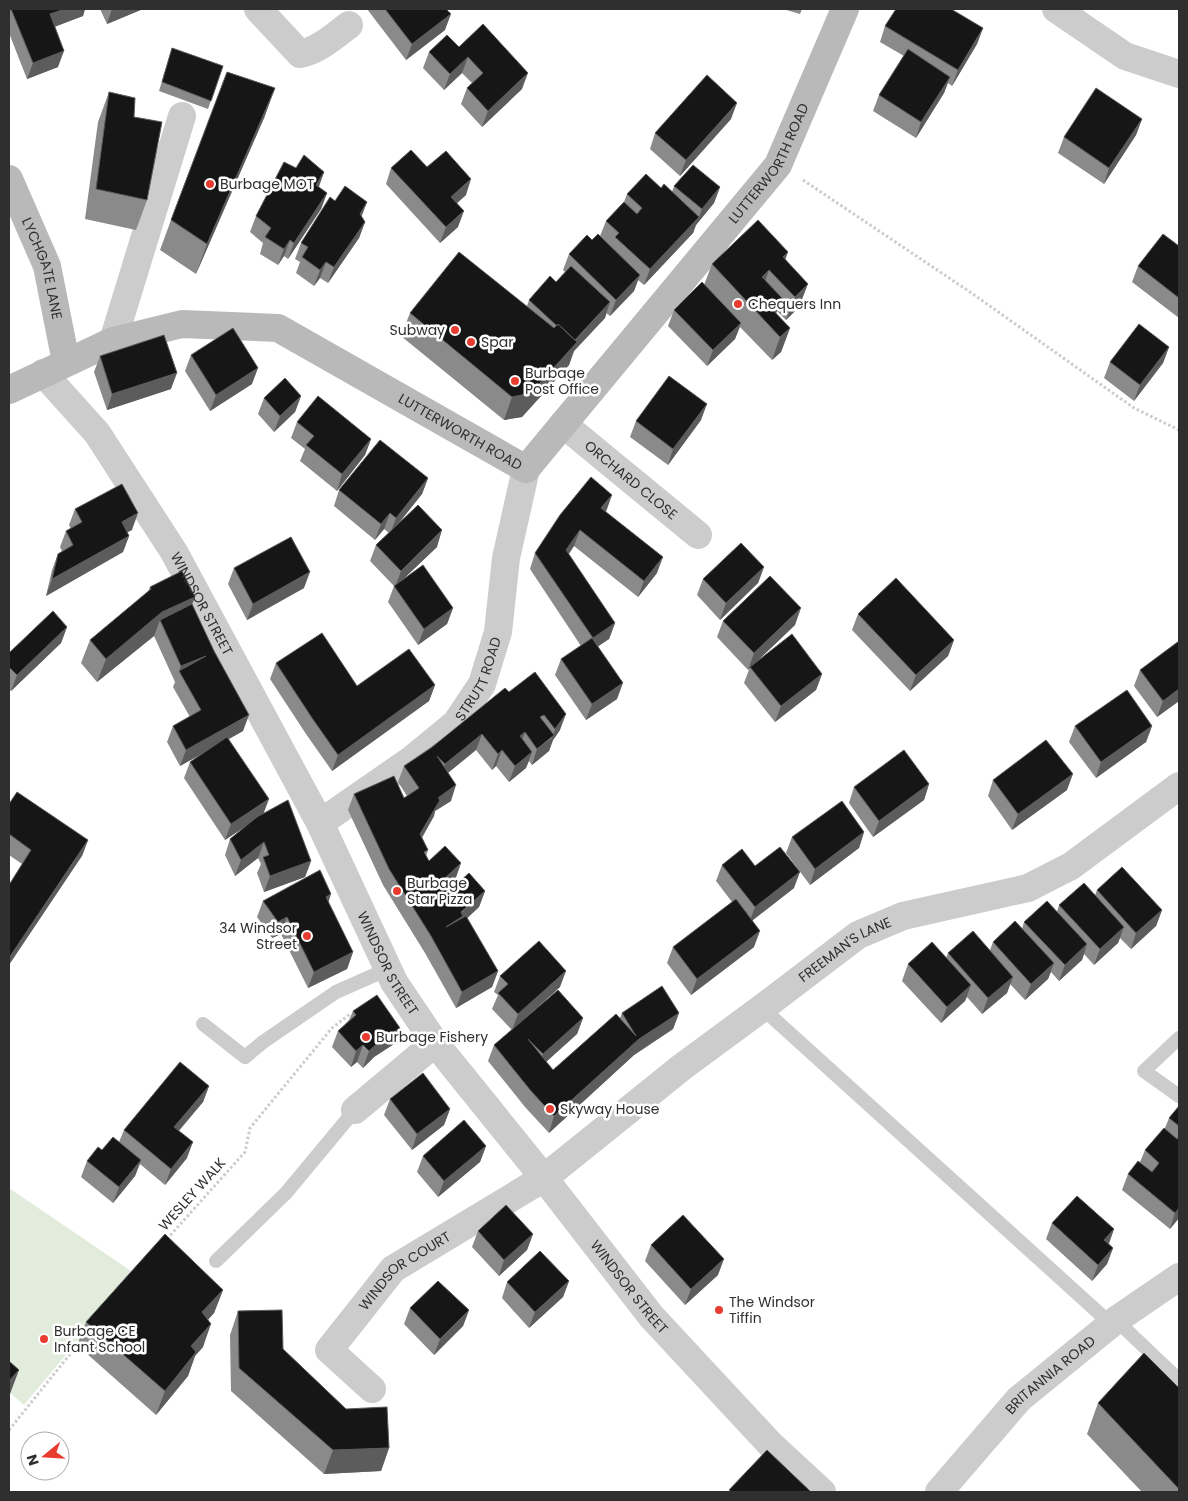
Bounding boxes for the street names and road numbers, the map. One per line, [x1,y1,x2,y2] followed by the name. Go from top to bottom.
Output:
[724,100,813,228] street label: LUTTERWORTH ROAD
[17,214,67,321] street label: LYCHGATE LANE
[395,389,526,475] street label: LUTTERWORTH ROAD
[580,436,682,524] street label: ORCHARD CLOSE
[166,548,238,659] street label: WINDSOR STREET
[450,634,506,725] street label: STRUTT ROAD
[352,908,424,1019] street label: WINDSOR STREET
[794,912,894,987] street label: FREEMAN'S LANE
[154,1153,231,1235] street label: WESLEY WALK
[354,1226,455,1315] street label: WINDSOR COURT
[586,1236,673,1339] street label: WINDSOR STREET
[1000,1331,1100,1418] street label: BRITANNIA ROAD

